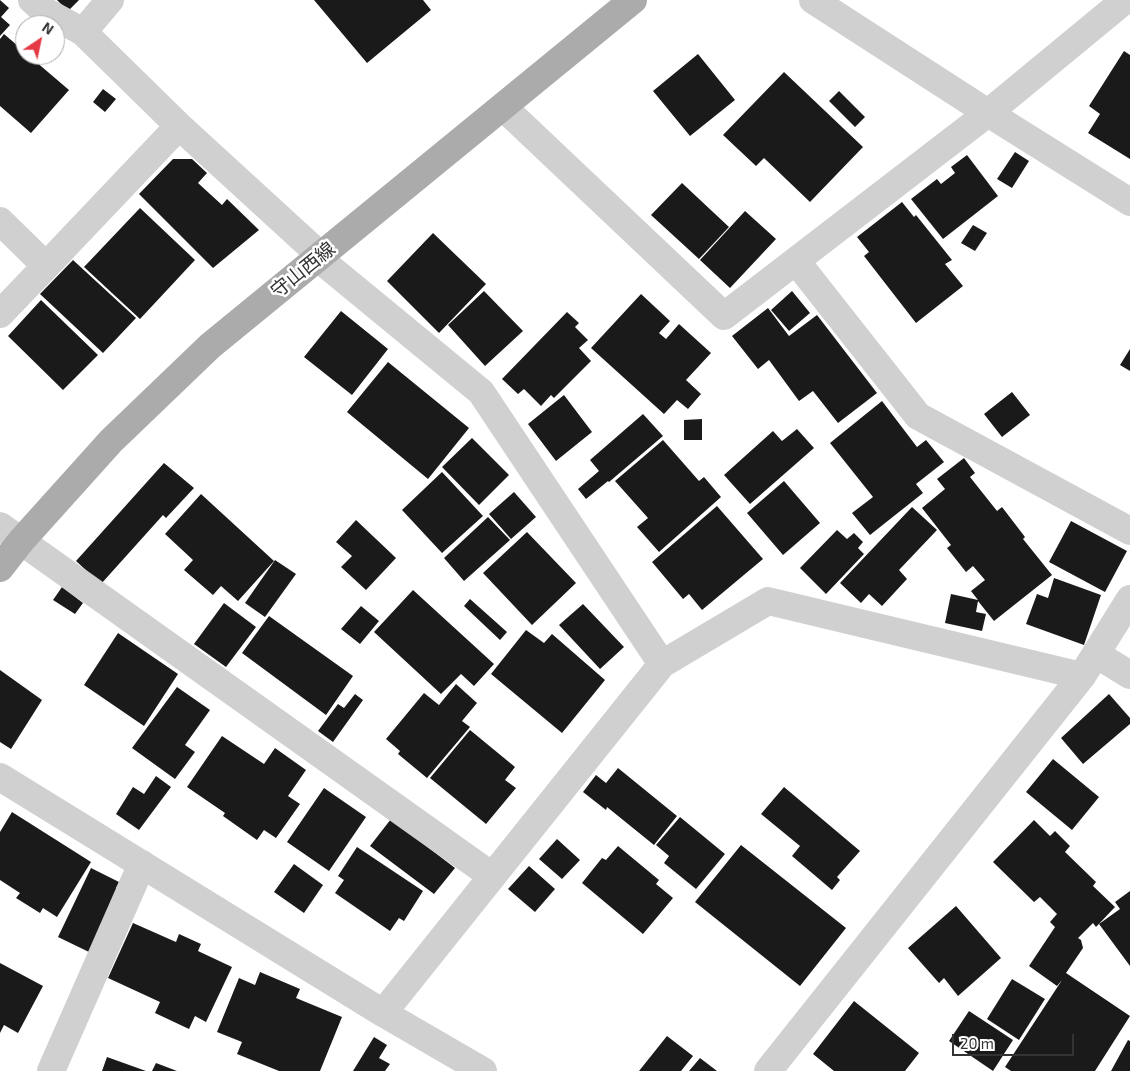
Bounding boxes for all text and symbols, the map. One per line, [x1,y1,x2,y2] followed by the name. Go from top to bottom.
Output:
[15,15,65,65] north arrow
[39,18,57,38] text: N
[266,237,340,303] street label: 守山西線
[955,1024,1078,1056] scale bar
[960,1034,994,1052] text: 20 m

